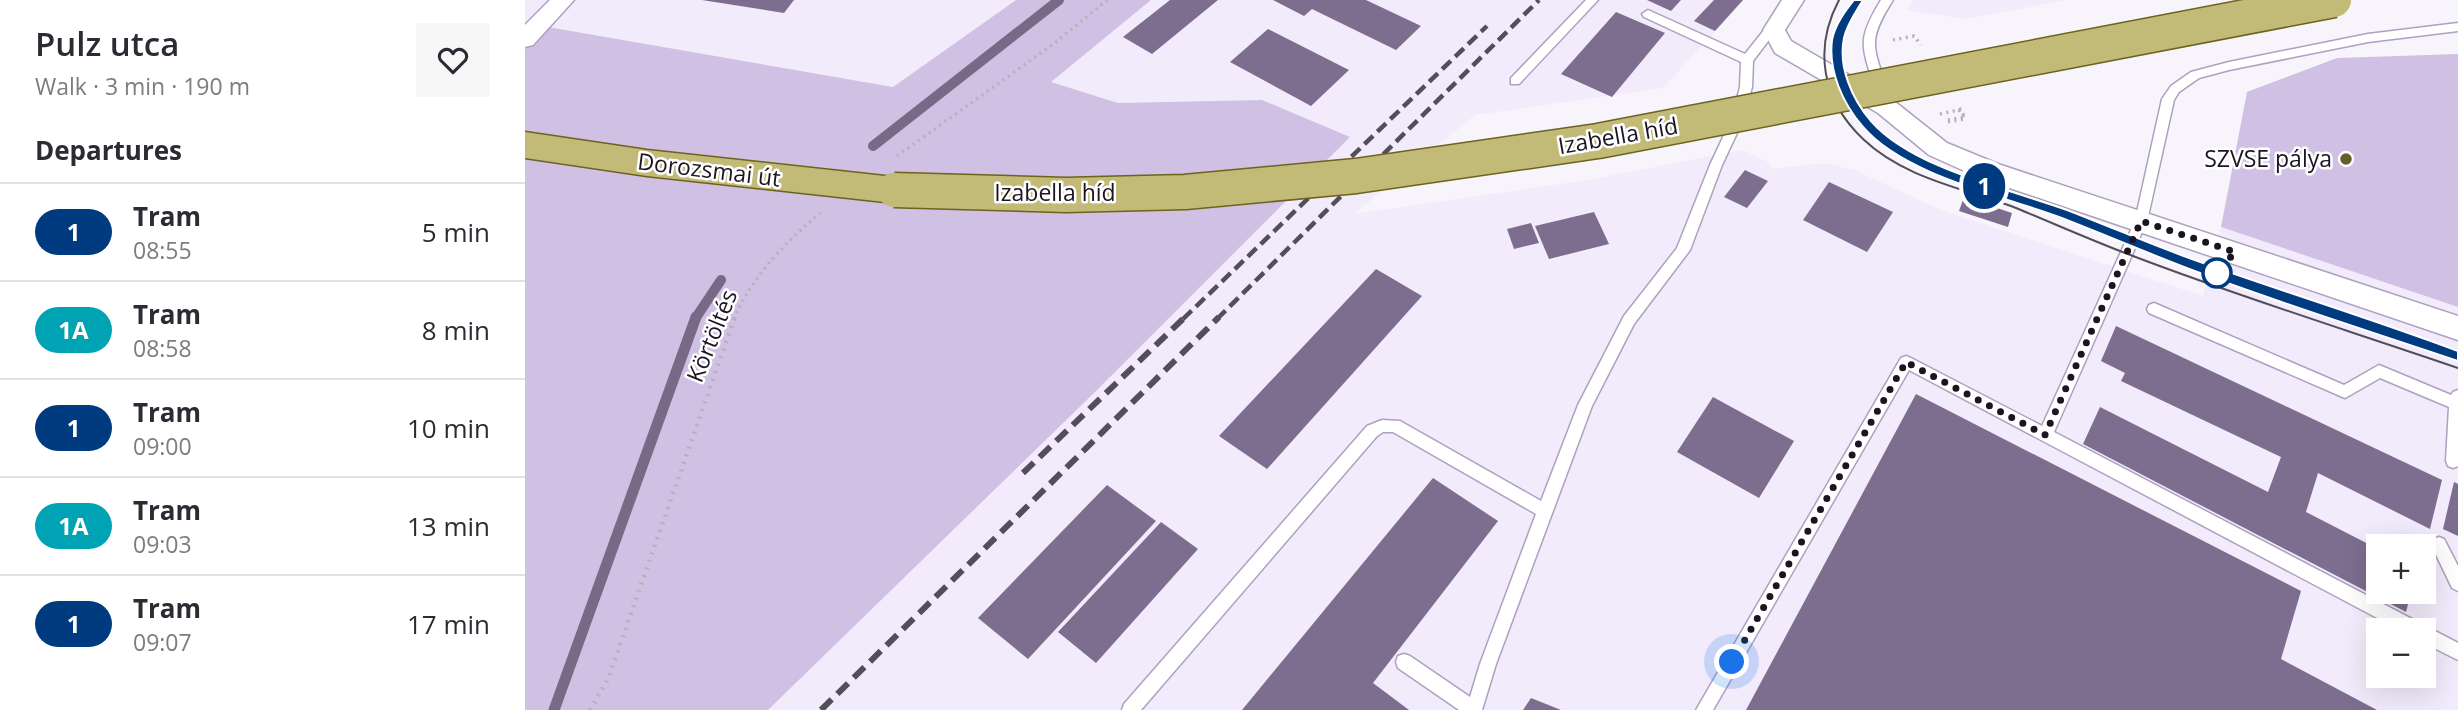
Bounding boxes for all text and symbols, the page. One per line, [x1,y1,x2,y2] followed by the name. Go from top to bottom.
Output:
[35,21,179,66] text: Pulz utca
[416,23,490,97] button: heart
[35,70,250,102] text: Walk · 3 min · 190 m
[1555,109,1680,161] street label: Izabella híd
[35,132,182,168] text: Departures
[2204,142,2332,174] place label: SZVSE pálya
[636,144,782,194] street label: Dorozsmai út
[2338,151,2354,167] marker: SZVSE pálya
[1961,163,2007,209] line badge: 1
[1977,169,1991,202] text: 1
[994,176,1116,208] street label: Izabella híd
[133,198,201,234] text: Tram
[422,214,490,250] text: 5 min
[67,215,80,248] text: 1
[133,234,192,266] text: 08:55
[2202,258,2232,288] unlabelled marker
[678,285,744,387] street label: Körtöltés
[133,296,201,332] text: Tram
[422,312,490,348] text: 8 min
[58,313,89,346] text: 1A
[133,332,192,364] text: 08:58
[133,394,201,430] text: Tram
[407,410,490,446] text: 10 min
[67,411,80,444] text: 1
[133,430,192,462] text: 09:00
[133,492,201,528] text: Tram
[407,508,490,544] text: 13 min
[58,509,89,542] text: 1A
[133,528,192,560] text: 09:03
[2366,534,2436,688] map controls
[2366,534,2436,604] button: +
[133,590,201,626] text: Tram
[407,606,490,642] text: 17 min
[67,607,80,640] text: 1
[2366,618,2436,688] button: −
[133,626,192,658] text: 09:07
[1714,644,1749,679] your location

